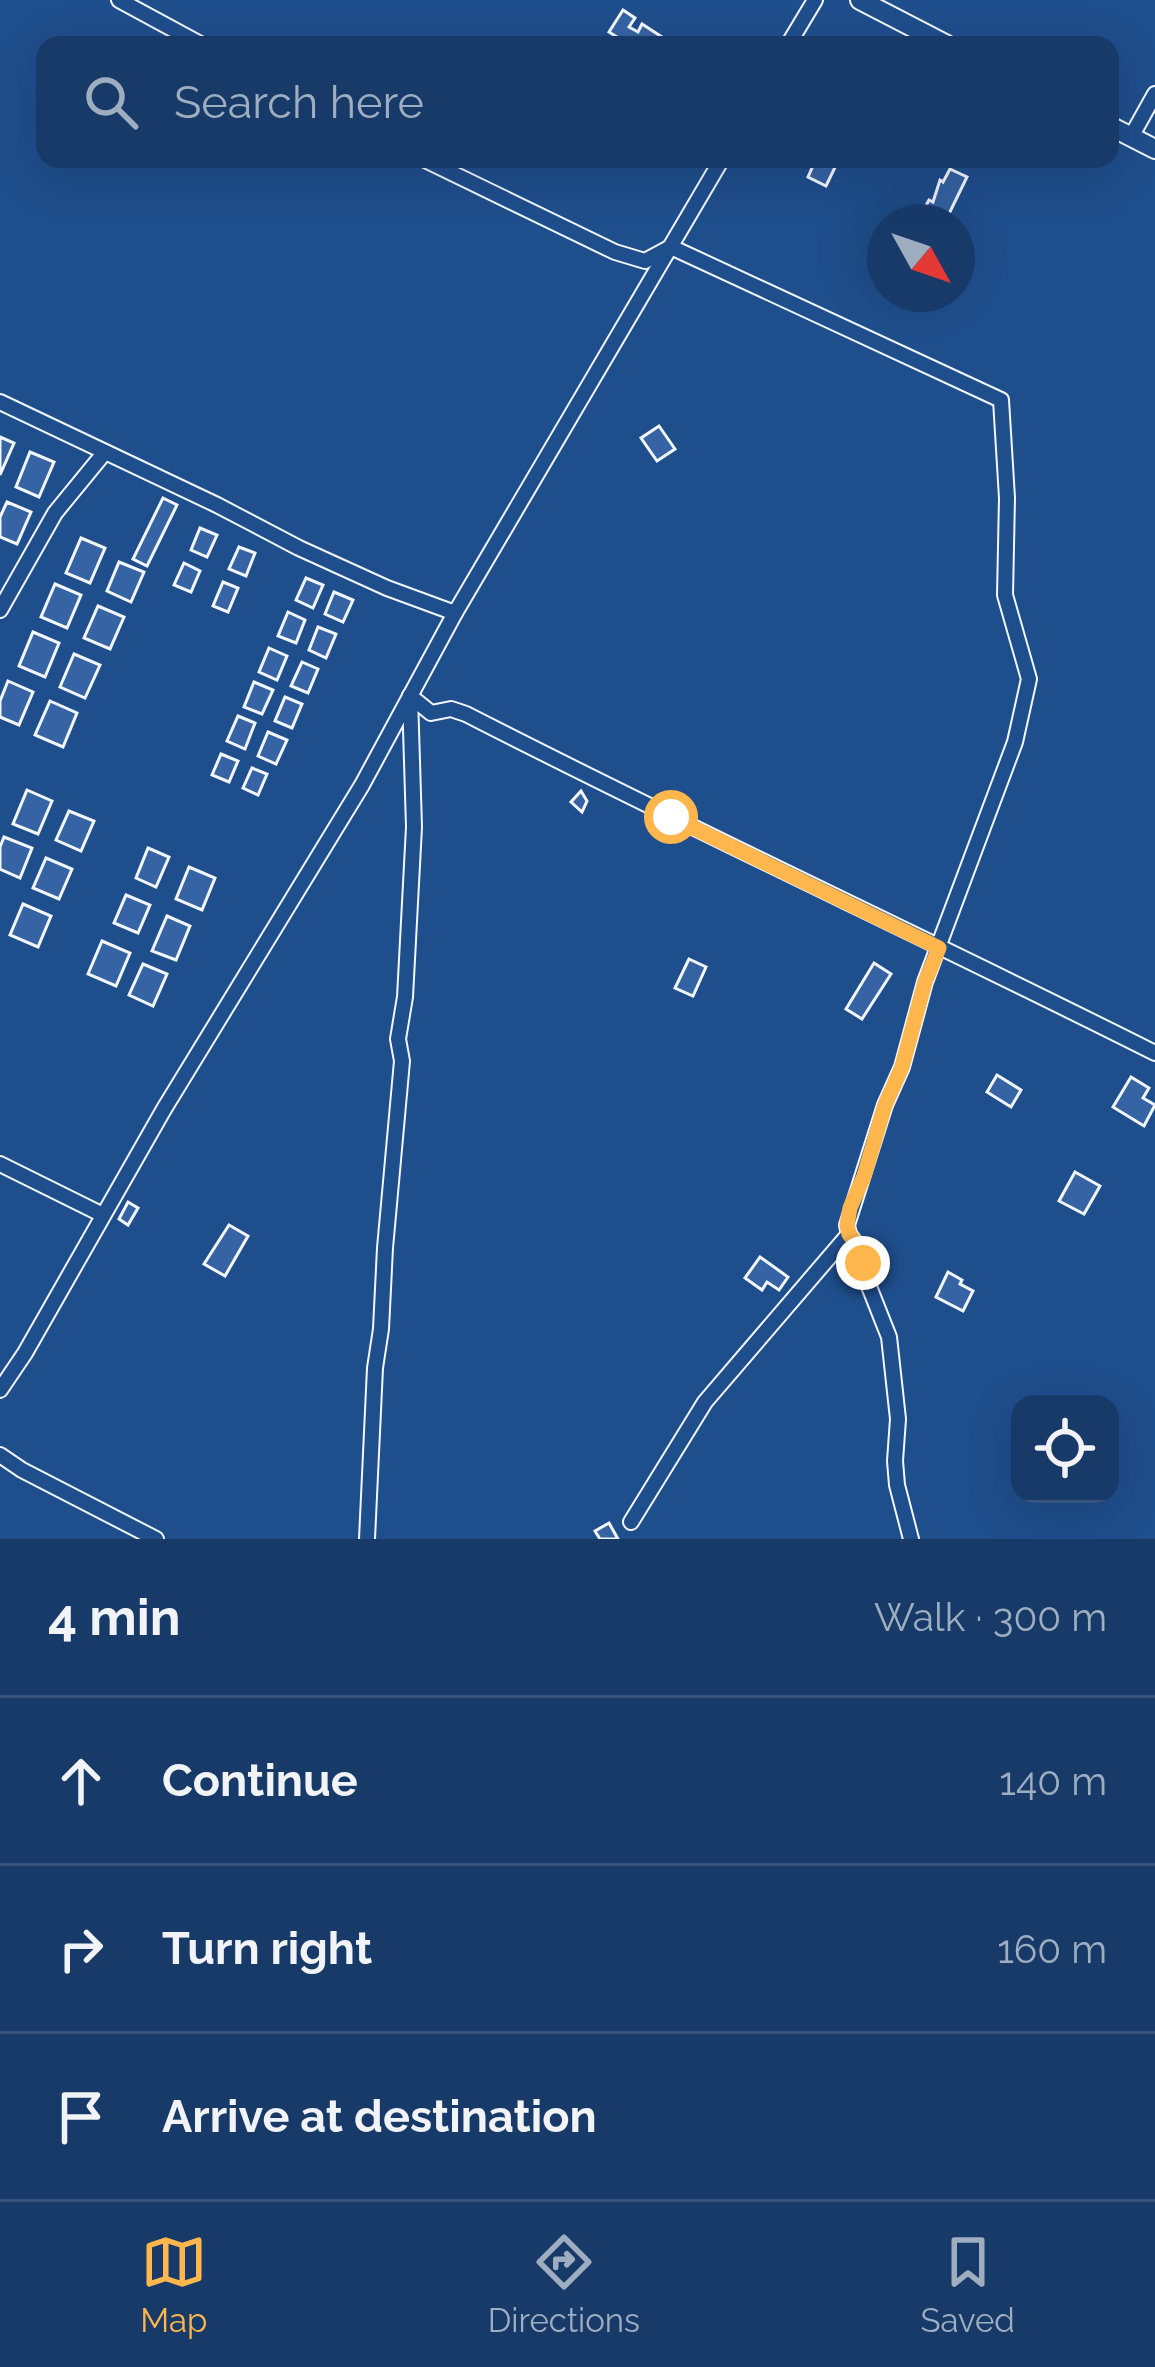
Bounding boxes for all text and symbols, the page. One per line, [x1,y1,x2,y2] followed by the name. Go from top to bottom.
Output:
[36,36,1119,168] search box
[78,69,144,135] icon: search
[174,76,424,129] text: Search here
[867,204,975,312] north arrow
[644,790,698,844] route start
[836,1236,890,1290] route end
[1011,1395,1119,1503] map controls
[1011,1395,1119,1503] button: locate
[48,1587,181,1647] text: 4 min
[874,1594,1107,1640] text: Walk · 300 m
[48,1748,114,1814] icon: ahead
[162,1754,358,1807] text: Continue
[999,1758,1107,1804] text: 140 m
[48,1916,114,1982] icon: right
[162,1922,372,1975] text: Turn right
[997,1926,1107,1972] text: 160 m
[48,2084,114,2150] icon: arrive
[162,2090,597,2143] text: Arrive at destination
[140,2229,207,2340] tab: Map
[488,2229,640,2340] tab: Directions
[920,2229,1015,2340] tab: Saved

